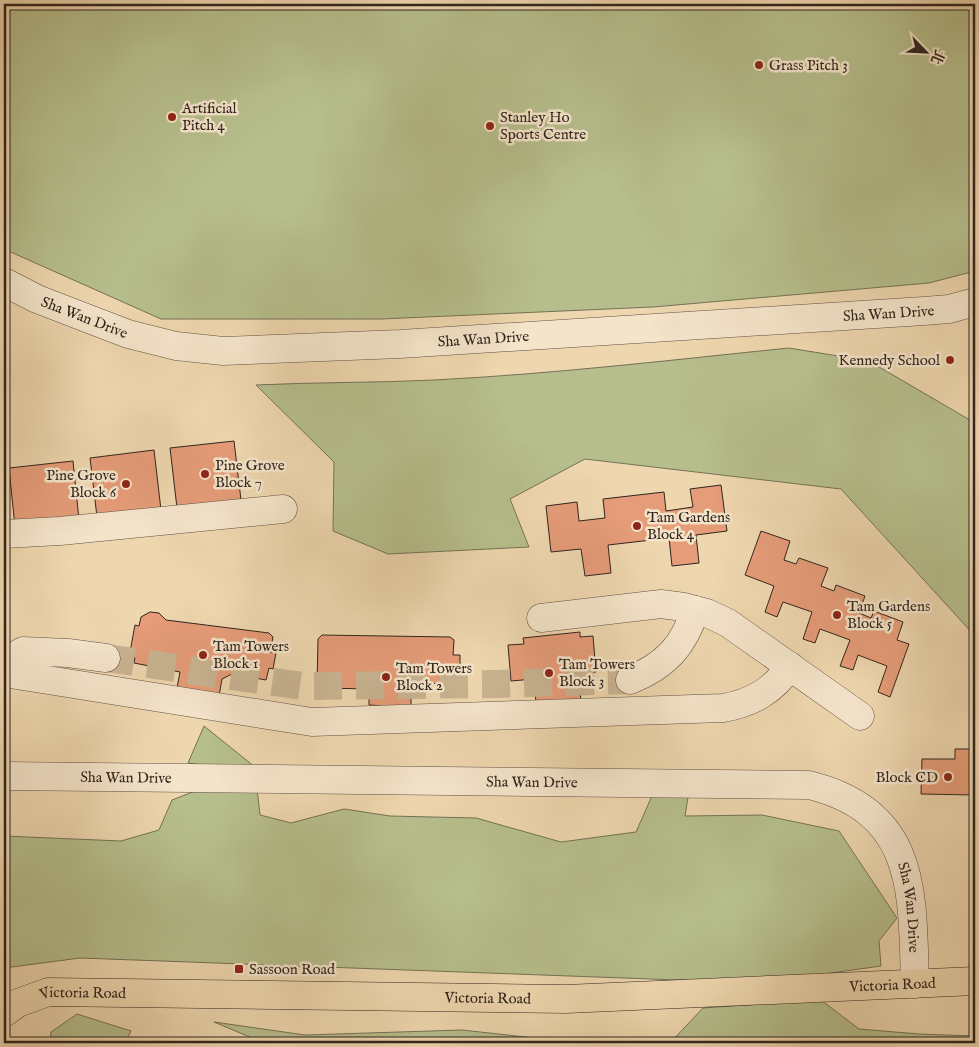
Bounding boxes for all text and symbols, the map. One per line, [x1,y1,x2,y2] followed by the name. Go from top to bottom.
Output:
[902,28,952,78] north arrow
[926,47,948,67] text: 北
[769,56,848,75] place label: Grass Pitch 3
[753,59,765,71] marker: Grass Pitch 3
[181,99,237,135] place label: Artificial Pitch 4
[500,108,586,144] place label: Stanley Ho Sports Centre
[166,111,178,123] marker: Artificial Pitch 4
[484,120,496,132] marker: Stanley Ho Sports Centre
[38,292,131,343] street label: Sha Wan Drive
[842,301,935,326] street label: Sha Wan Drive
[437,326,530,351] street label: Sha Wan Drive
[839,351,941,370] place label: Kennedy School
[944,354,956,366] marker: Kennedy School
[215,456,285,492] place label: Pine Grove Block 7
[46,466,117,502] place label: Pine Grove Block 6
[199,468,211,480] marker: Pine Grove Block 7
[120,478,132,490] marker: Pine Grove Block 6
[647,508,730,544] place label: Tam Gardens Block 4
[631,520,643,532] marker: Tam Gardens Block 4
[847,597,930,633] place label: Tam Gardens Block 5
[831,609,843,621] marker: Tam Gardens Block 5
[213,637,289,673] place label: Tam Towers Block 1
[197,649,209,661] marker: Tam Towers Block 1
[559,655,635,691] place label: Tam Towers Block 3
[396,659,472,695] place label: Tam Towers Block 2
[543,667,555,679] marker: Tam Towers Block 3
[380,671,392,683] marker: Tam Towers Block 2
[80,767,172,787] street label: Sha Wan Drive
[875,768,938,787] place label: Block CD
[942,771,954,783] marker: Block CD
[486,772,578,792] street label: Sha Wan Drive
[893,860,924,953] street label: Sha Wan Drive
[249,960,336,979] place label: Sassoon Road
[233,963,245,975] marker: Sassoon Road
[848,973,937,996] street label: Victoria Road
[36,982,127,1004] street label: Victoria Road
[443,988,532,1008] street label: Victoria Road

